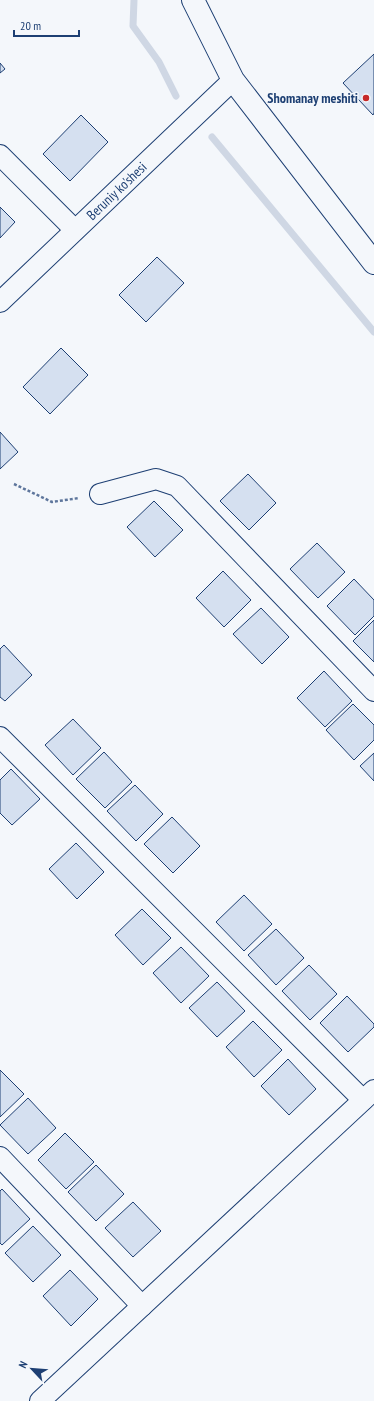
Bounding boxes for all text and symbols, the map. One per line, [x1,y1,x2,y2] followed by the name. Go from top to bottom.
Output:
[14,12,79,38] scale bar
[20,18,41,33] text: 20 m
[267,89,358,107] place label: Shomanay meshiti
[361,93,371,103] marker: Shomanay meshiti
[83,158,150,224] street label: Beruniy ko'shesi
[12,1349,52,1389] north arrow
[15,1359,31,1370] text: N

